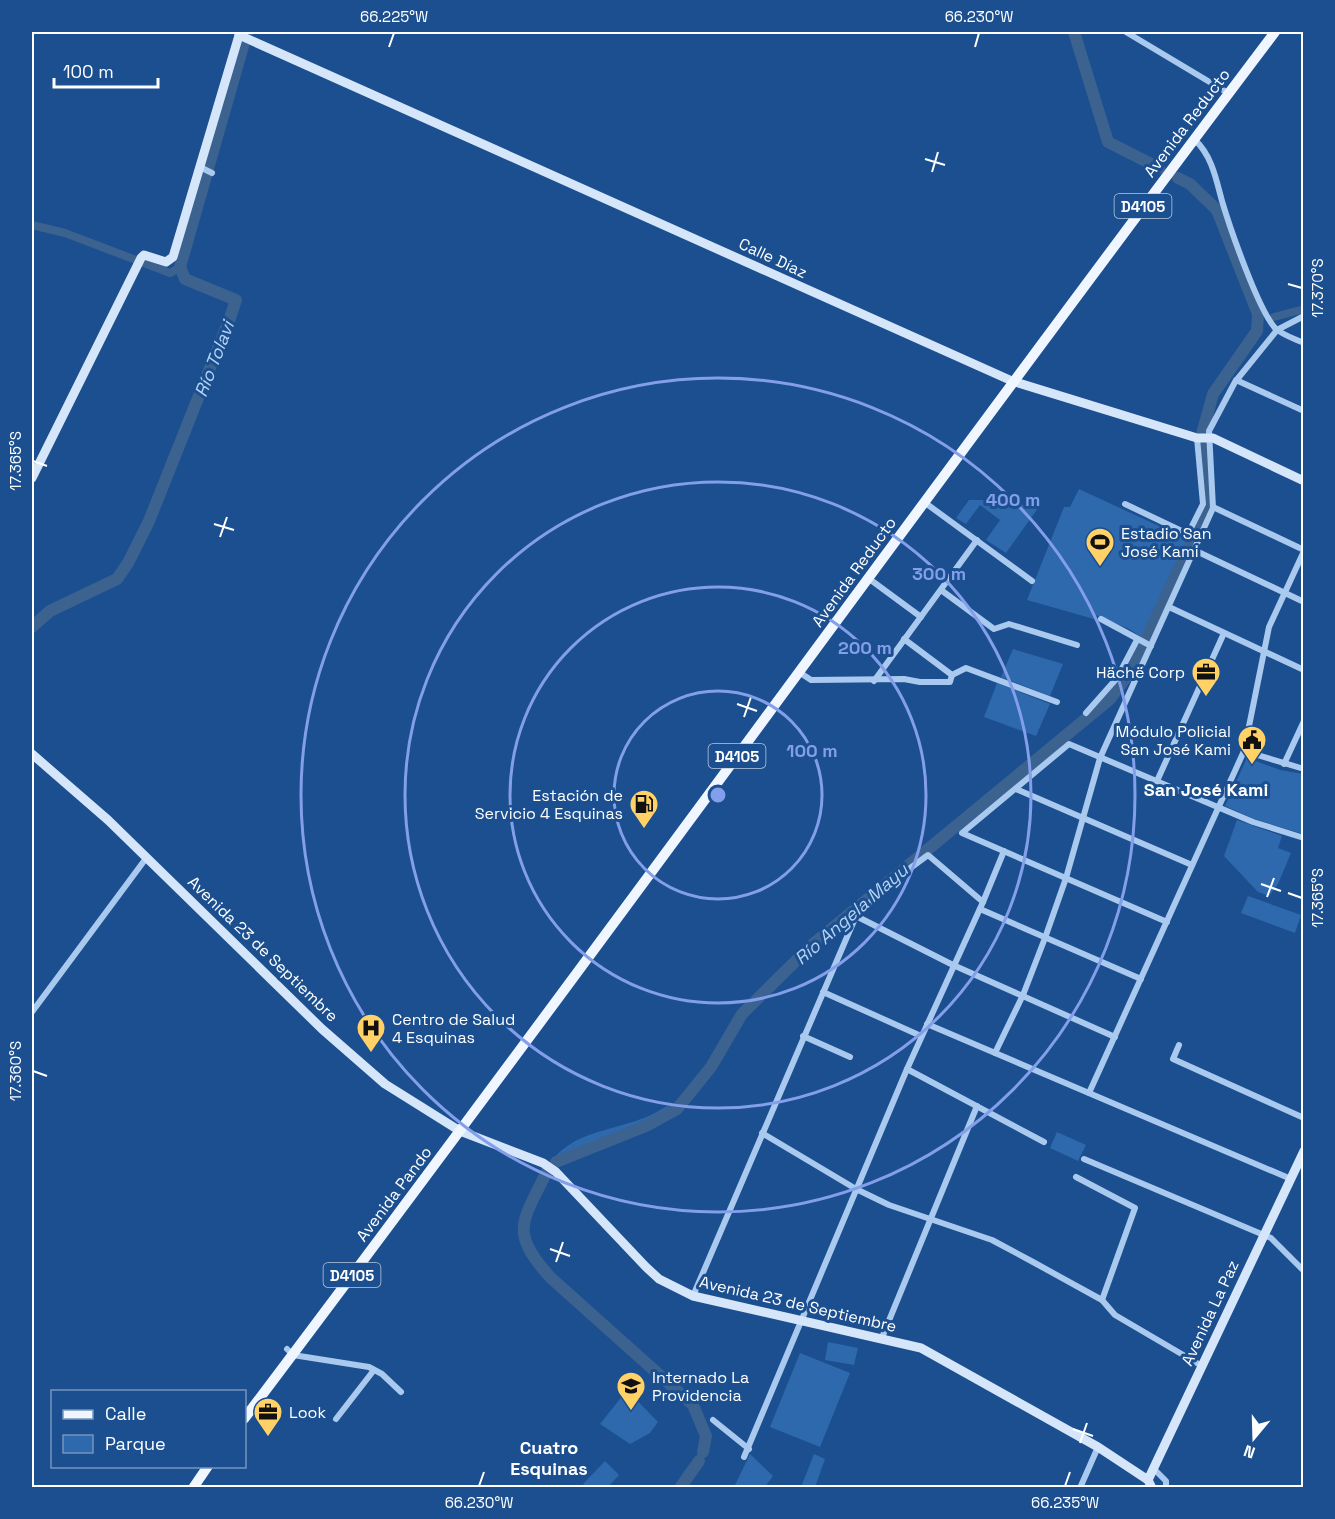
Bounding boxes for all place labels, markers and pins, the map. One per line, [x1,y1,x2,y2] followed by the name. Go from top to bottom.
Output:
[1121,523,1212,562] place label: Estadio San José Kami
[1084,526,1116,568] sports icon: Estadio San José Kami
[1190,656,1222,698] office icon: Hächë Corp
[1096,662,1185,683] place label: Hächë Corp
[1116,721,1231,760] place label: Módulo Policial San José Kami
[1236,724,1268,766] public building icon: Módulo Policial San José Kami
[475,785,623,824] place label: Estación de Servicio 4 Esquinas
[708,785,728,805] centre of rings
[628,788,660,830] fuel station icon: Estación de Servicio 4 Esquinas
[392,1009,515,1048] place label: Centro de Salud 4 Esquinas
[355,1012,387,1054] hospital icon: Centro de Salud 4 Esquinas
[652,1367,749,1406] place label: Internado La Providencia
[615,1370,647,1412] school or university icon: Internado La Providencia
[252,1396,284,1438] office icon: Look
[289,1402,326,1423] place label: Look

